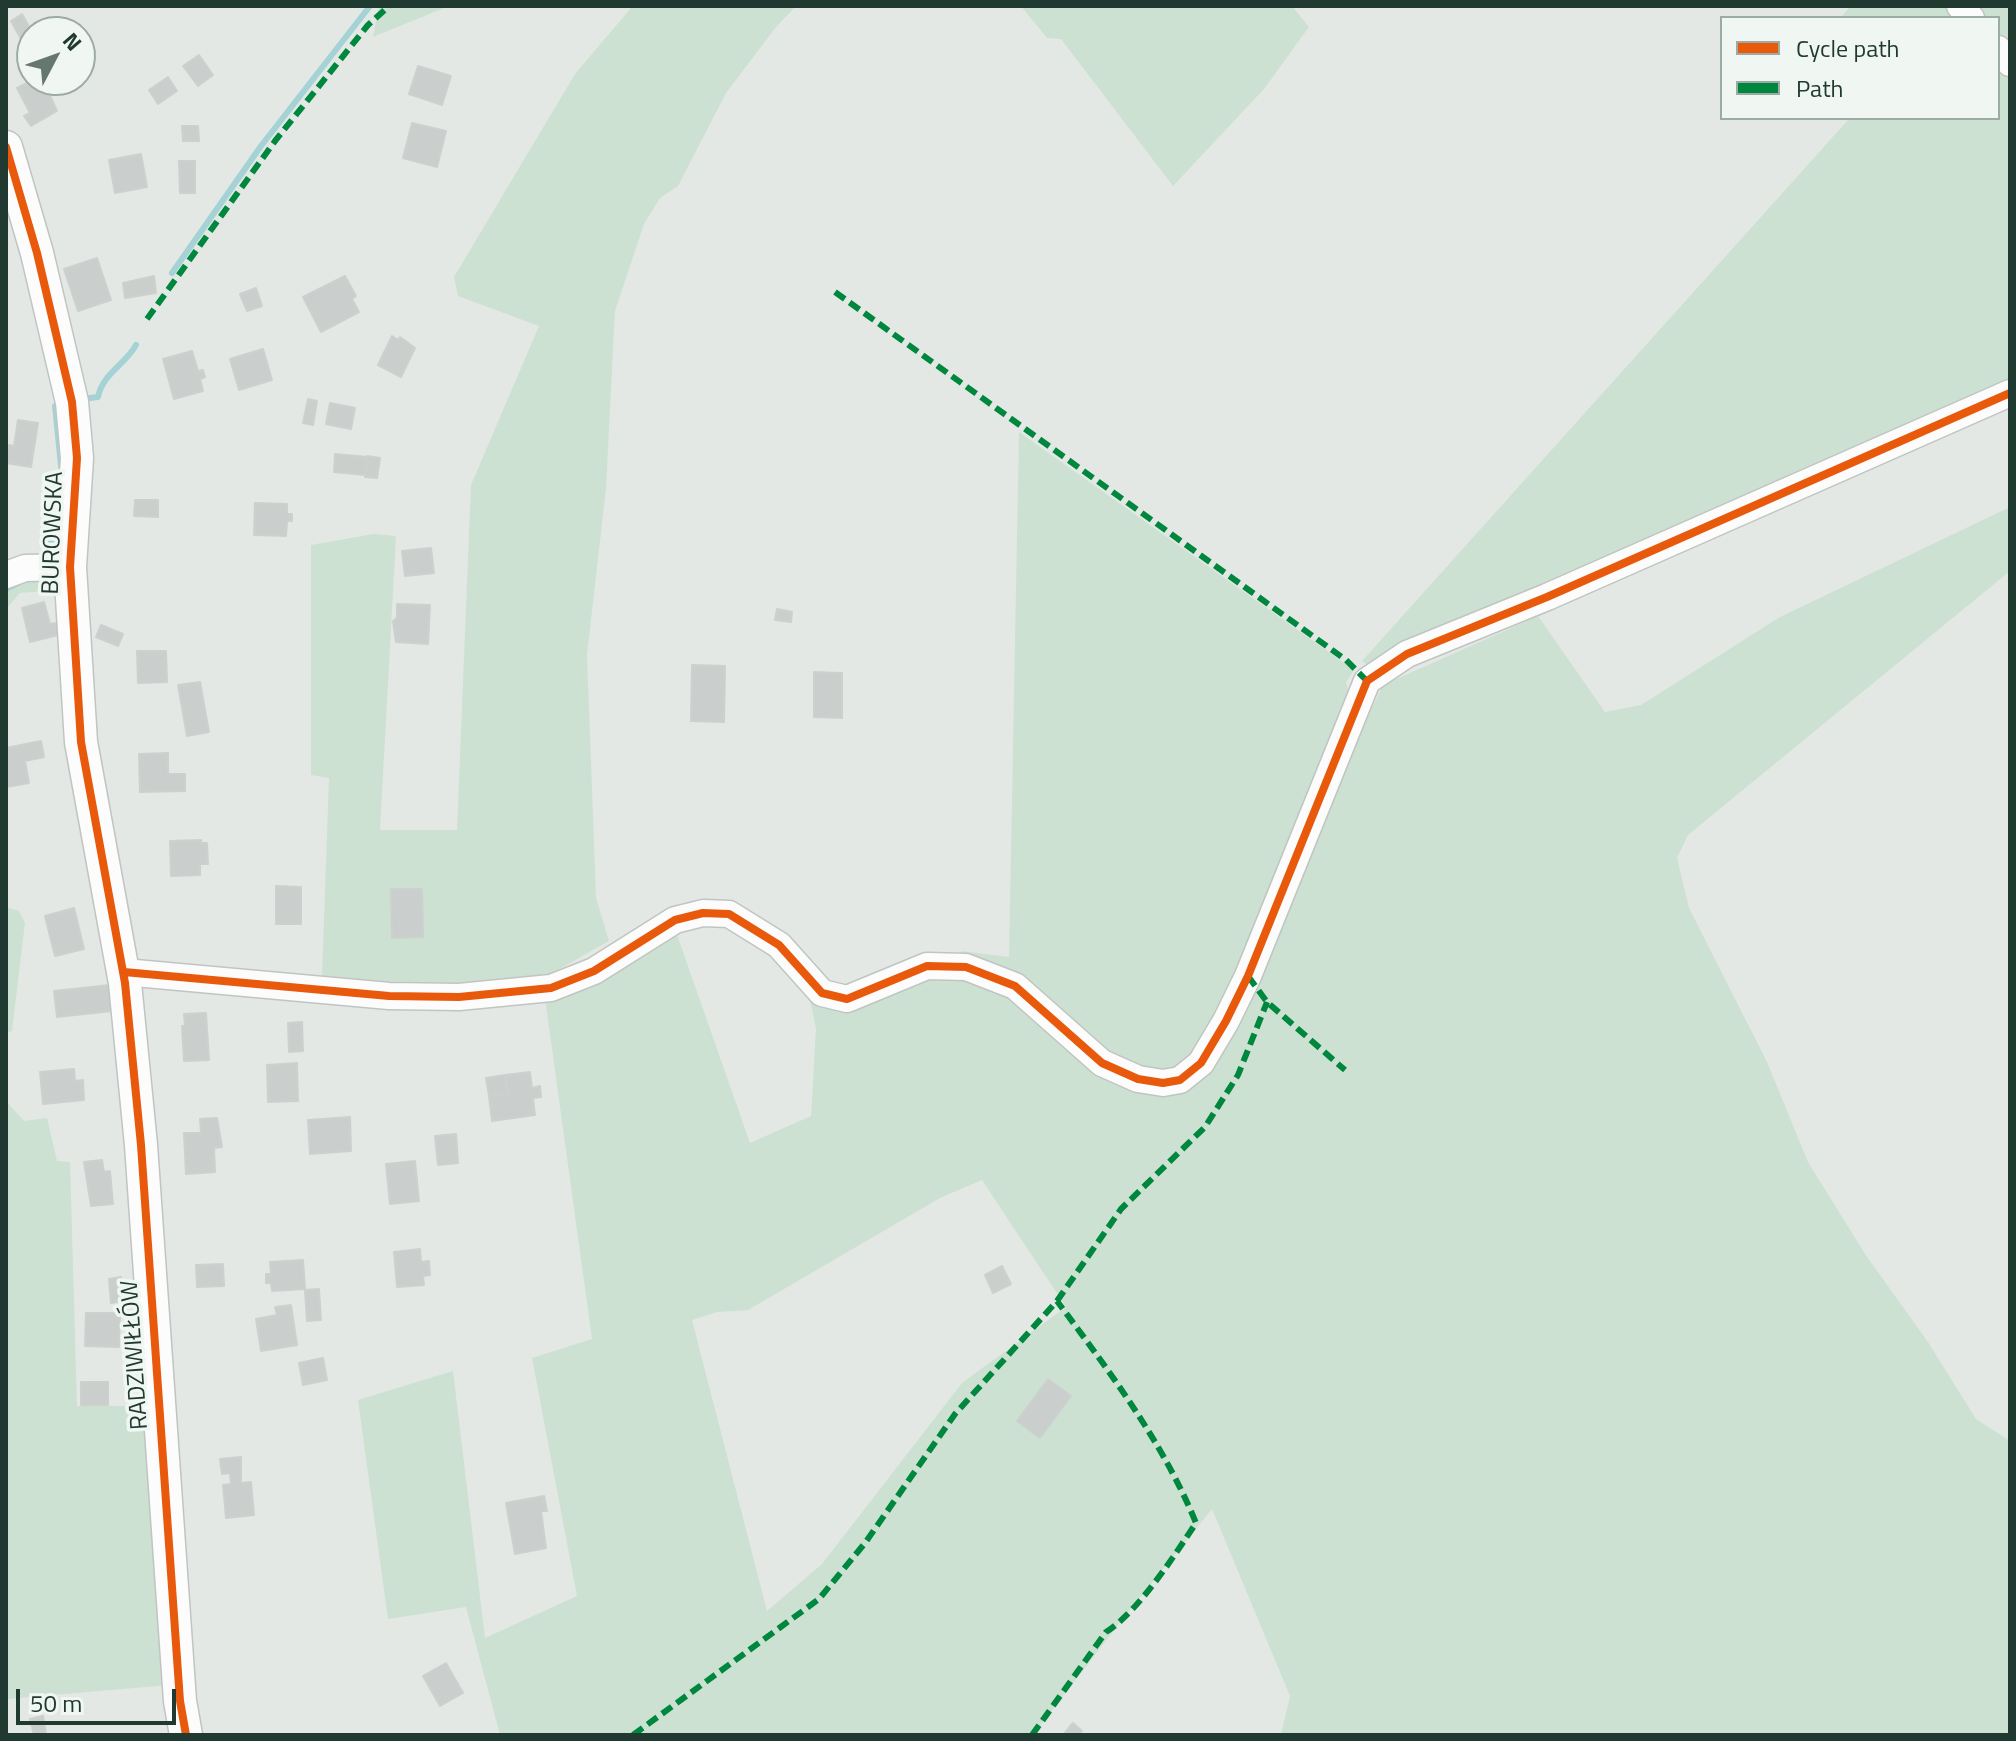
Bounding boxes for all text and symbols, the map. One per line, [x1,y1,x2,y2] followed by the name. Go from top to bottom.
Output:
[16,16,96,96] north arrow
[1720,16,2000,120] legend
[55,25,90,58] text: N
[1796,30,1899,66] text: Cycle path
[1796,70,1843,106] text: Path
[37,471,71,595] street label: BUROWSKA
[116,1279,156,1431] street label: RADZIWIŁŁÓW
[20,1673,180,1723] scale bar
[30,1685,82,1721] text: 50 m

